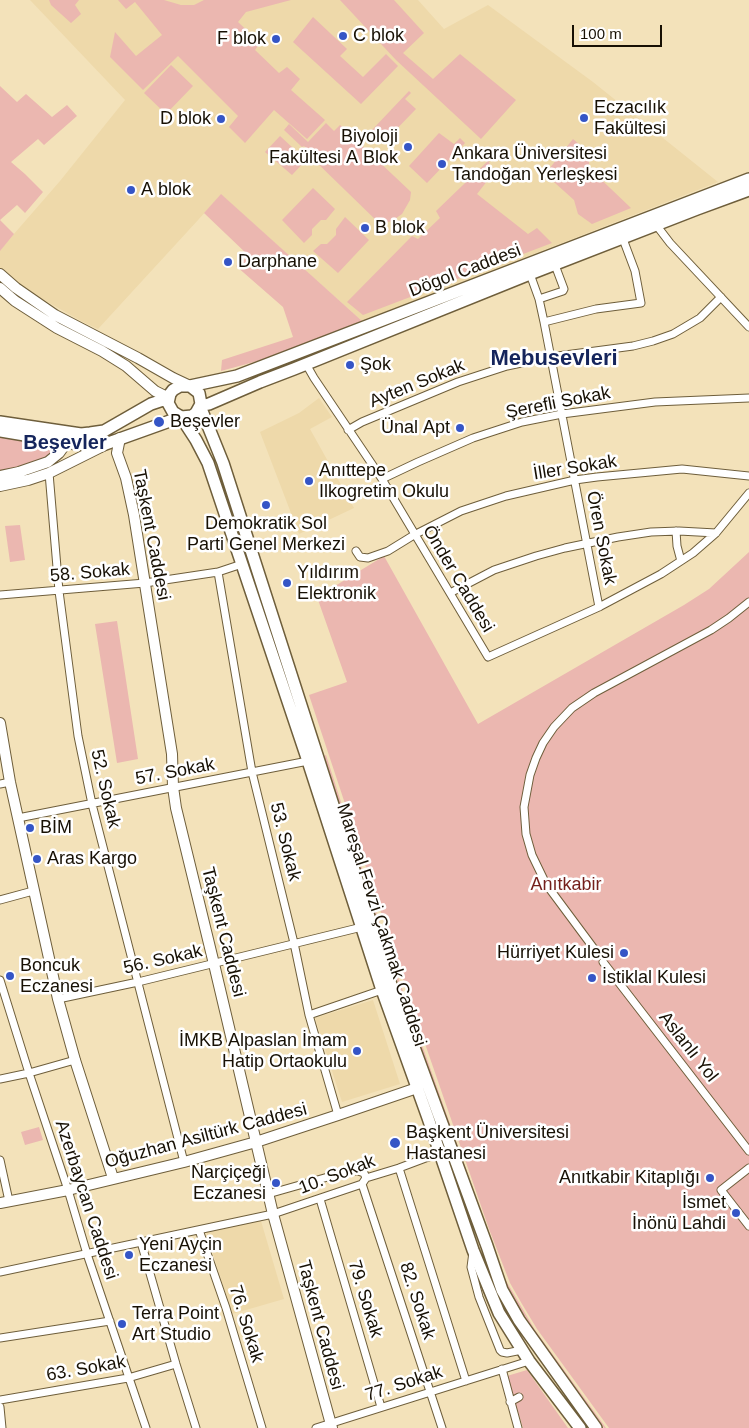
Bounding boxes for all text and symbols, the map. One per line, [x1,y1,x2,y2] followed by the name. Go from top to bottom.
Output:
[574,15,664,47] scale bar
[353,25,404,47] place label: C blok
[580,25,622,42] text: 100 m
[217,28,266,50] place label: F blok
[337,30,349,42] marker: C blok
[270,33,282,45] marker: F blok
[594,97,666,140] place label: Eczacılık Fakültesi
[160,108,211,130] place label: D blok
[578,112,590,124] marker: Eczacılık Fakültesi
[215,113,227,125] marker: D blok
[269,126,398,168] place label: Biyoloji Fakültesi A Blok
[402,141,414,153] marker: Biyoloji Fakültesi A Blok
[452,143,617,186] place label: Ankara Üniversitesi Tandoğan Yerleşkesi
[436,158,448,170] marker: Ankara Üniversitesi Tandoğan Yerleşkesi
[141,179,191,201] place label: A blok
[125,184,137,196] marker: A blok
[375,217,425,239] place label: B blok
[359,222,371,234] marker: B blok
[406,240,524,302] street label: Dögol Caddesi
[238,251,317,273] place label: Darphane
[222,256,234,268] marker: Darphane
[490,346,618,372] district label: Mebusevleri
[360,354,391,376] place label: Şok
[366,355,468,413] street label: Ayten Sokak
[344,359,356,371] marker: Şok
[504,382,612,424] street label: Şerefli Sokak
[170,411,240,433] place label: Beşevler
[152,415,166,429] marker: Beşevler
[381,417,450,439] place label: Ünal Apt
[454,422,466,434] marker: Ünal Apt
[23,431,107,455] district label: Beşevler
[532,451,618,485] street label: İller Sokak
[319,460,449,502] place label: Anıttepe Ilkogretim Okulu
[128,468,174,602] street label: Taşkent Caddesi
[303,475,315,487] marker: Anıttepe Ilkogretim Okulu
[581,489,621,587] street label: Ören Sokak
[260,499,272,511] marker: Demokratik Sol Parti Genel Merkezi
[187,513,345,556] place label: Demokratik Sol Parti Genel Merkezi
[418,522,498,636] street label: Önder Caddesi
[49,559,131,587] street label: 58. Sokak
[297,562,376,604] place label: Yıldırım Elektronik
[281,577,293,589] marker: Yıldırım Elektronik
[85,748,125,830] street label: 52. Sokak
[134,754,216,790] street label: 57. Sokak
[265,801,305,883] street label: 53. Sokak
[331,801,431,1049] street label: Mareşal Fevzi Çakmak Caddesi
[40,817,72,839] place label: BİM
[24,822,36,834] marker: BİM
[47,848,137,870] place label: Aras Kargo
[31,853,43,865] marker: Aras Kargo
[196,865,250,999] street label: Taşkent Caddesi
[530,874,602,896] park label: Anıtkabir
[122,940,204,980] street label: 56. Sokak
[497,942,614,964] place label: Hürriyet Kulesi
[618,947,630,959] marker: Hürriyet Kulesi
[20,955,93,998] place label: Boncuk Eczanesi
[602,967,706,989] place label: İstiklal Kulesi
[4,970,16,982] marker: Boncuk Eczanesi
[586,972,598,984] marker: İstiklal Kulesi
[654,1007,722,1087] street label: Aslanlı Yol
[179,1030,347,1072] place label: İMKB Alpaslan İmam Hatip Ortaokulu
[351,1045,363,1057] marker: İMKB Alpaslan İmam Hatip Ortaokulu
[103,1099,309,1173] street label: Oğuzhan Asiltürk Caddesi
[50,1118,122,1282] street label: Azerbaycan Caddesi
[406,1122,569,1164] place label: Başkent Üniversitesi Hastanesi
[388,1136,402,1150] marker: Başkent Üniversitesi Hastanesi
[296,1151,378,1199] street label: 10. Sokak
[191,1162,266,1204] place label: Narçiçeği Eczanesi
[559,1167,700,1189] place label: Anıtkabir Kitaplığı
[704,1172,716,1184] marker: Anıtkabir Kitaplığı
[270,1177,282,1189] marker: Narçiçeği Eczanesi
[632,1192,726,1234] place label: İsmet İnönü Lahdi
[730,1207,742,1219] marker: İsmet İnönü Lahdi
[139,1234,222,1276] place label: Yeni Ayçin Eczanesi
[123,1249,135,1261] marker: Yeni Ayçin Eczanesi
[292,1258,348,1392] street label: Taşkent Caddesi
[343,1258,387,1340] street label: 79. Sokak
[394,1260,440,1342] street label: 82. Sokak
[224,1283,268,1365] street label: 76. Sokak
[132,1303,219,1346] place label: Terra Point Art Studio
[116,1318,128,1330] marker: Terra Point Art Studio
[45,1351,127,1387] street label: 63. Sokak
[363,1361,445,1407] street label: 77. Sokak

